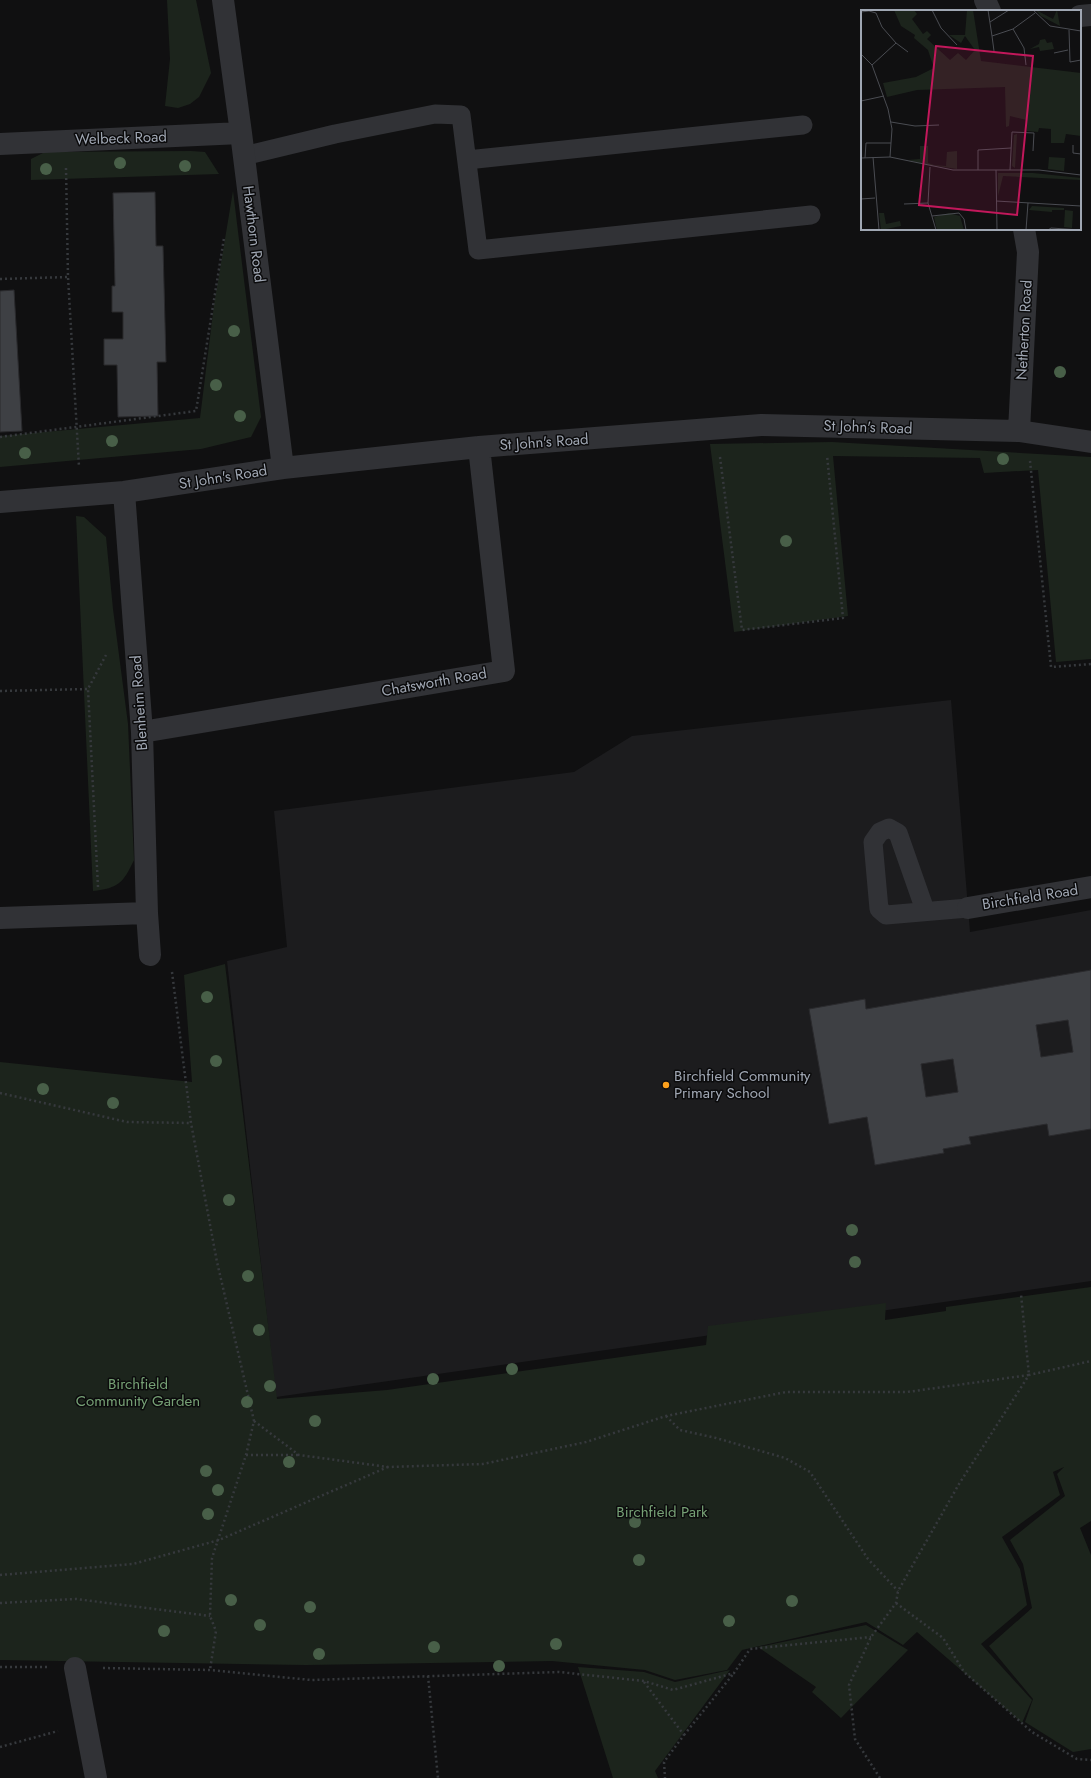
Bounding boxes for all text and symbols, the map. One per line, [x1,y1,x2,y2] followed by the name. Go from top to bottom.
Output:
[861,10,1081,230] inset map
[75,125,167,151] street label: Welbeck Road
[237,184,271,284] street label: Hawthorn Road
[1010,279,1038,381] street label: Netherton Road
[823,414,913,440] street label: St John's Road
[499,428,589,456] street label: St John's Road
[177,459,269,495] street label: St John's Road
[125,655,153,751] street label: Blenheim Road
[380,662,488,702] street label: Chatsworth Road
[980,879,1080,915] street label: Birchfield Road
[674,1065,811,1104] place label: Birchfield Community Primary School
[661,1080,671,1090] marker: Birchfield Community Primary School
[76,1373,200,1412] park label: Birchfield Community Garden
[616,1501,708,1523] park label: Birchfield Park

